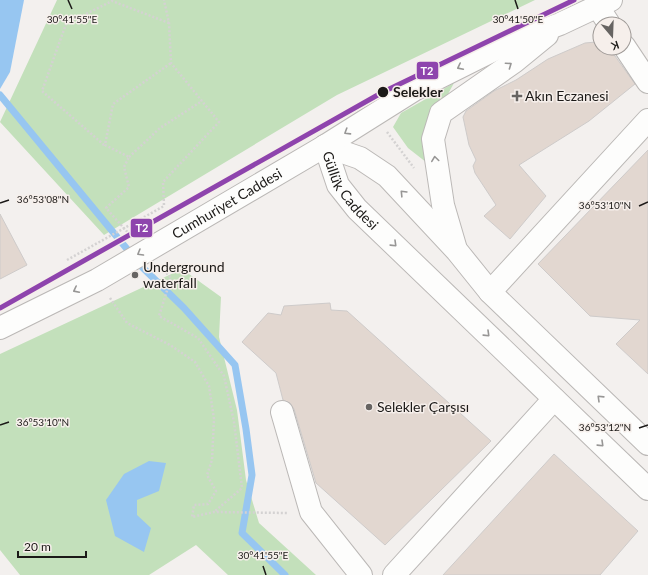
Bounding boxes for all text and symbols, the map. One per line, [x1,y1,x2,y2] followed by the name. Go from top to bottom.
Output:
[47,13,97,25] text: 30°41'55"E
[493,13,543,25] text: 30°41'50"E
[592,16,632,56] north arrow
[609,39,621,53] text: K
[416,61,439,80] line badge: T2
[457,62,464,70] one-way arrow
[505,63,512,70] one-way arrow
[421,64,433,77] text: T2
[393,83,444,100] place label: Selekler
[376,85,390,99] marker: Selekler
[525,87,609,104] place label: Akın Eczanesi
[512,91,522,101] marker: Akın Eczanesi
[344,127,351,134] one-way arrow
[319,149,382,233] street label: Güllük Caddesi
[431,156,440,162] one-way arrow
[169,164,285,242] street label: Cumhuriyet Caddesi
[400,190,408,198] one-way arrow
[17,193,69,205] text: 36°53'08"N
[579,199,631,211] text: 36°53'10"N
[130,218,153,238] line badge: T2
[136,221,148,234] text: T2
[389,239,397,247] one-way arrow
[137,249,144,256] one-way arrow
[143,258,225,291] place label: Underground waterfall
[130,270,140,280] marker: Underground waterfall
[73,285,81,293] one-way arrow
[482,330,490,337] one-way arrow
[597,395,605,402] one-way arrow
[377,398,469,415] place label: Selekler Çarşısı
[364,402,374,412] marker: Selekler Çarşısı
[17,416,69,428] text: 36°53'10"N
[579,421,631,433] text: 36°53'12"N
[596,439,604,447] one-way arrow
[18,533,86,559] scale bar
[24,539,51,554] text: 20 m
[238,549,288,561] text: 30°41'55"E

